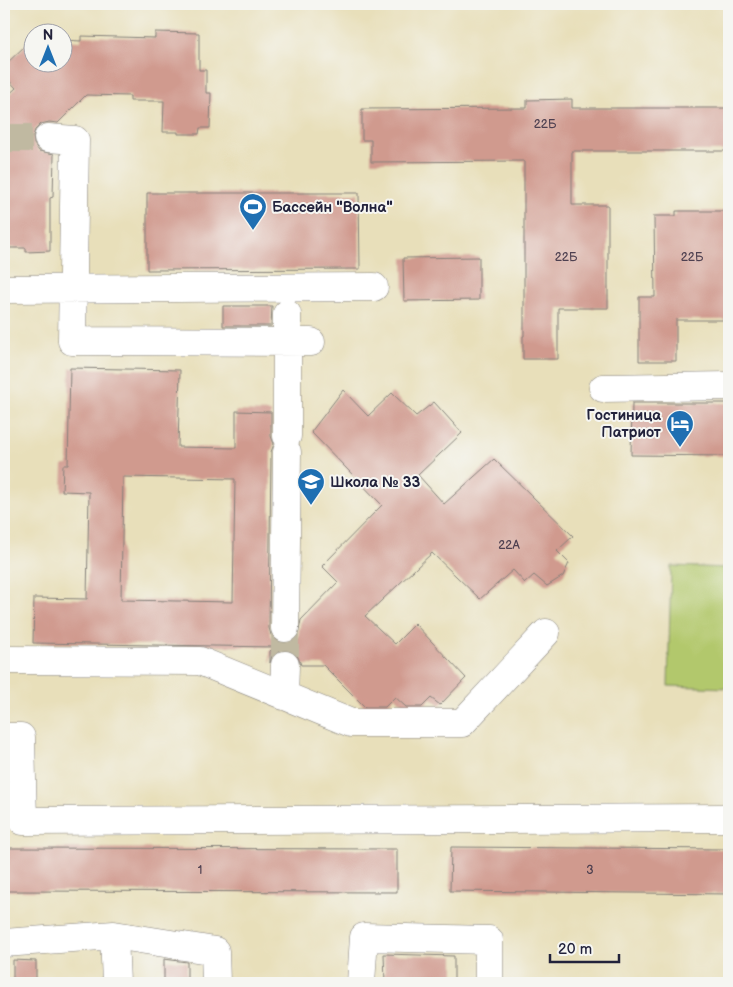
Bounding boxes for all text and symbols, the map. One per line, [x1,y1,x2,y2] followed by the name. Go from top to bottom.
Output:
[22,22,72,72] north arrow
[43,27,53,44] text: N
[534,117,557,132] house number: 22Б
[238,192,268,231] sports icon: Бассейн "Волна"
[272,198,393,217] place label: Бассейн "Волна"
[555,250,578,265] house number: 22Б
[681,250,704,265] house number: 22Б
[586,406,662,442] place label: Гостиница Патриот
[665,409,695,448] hotel icon: Гостиница Патриот
[296,467,326,506] school or university icon: Школа № 33
[330,473,421,492] place label: Школа № 33
[498,538,520,553] house number: 22А
[198,863,202,878] house number: 1
[586,863,594,878] house number: 3
[550,932,619,964] scale bar
[558,940,592,959] text: 20 m

